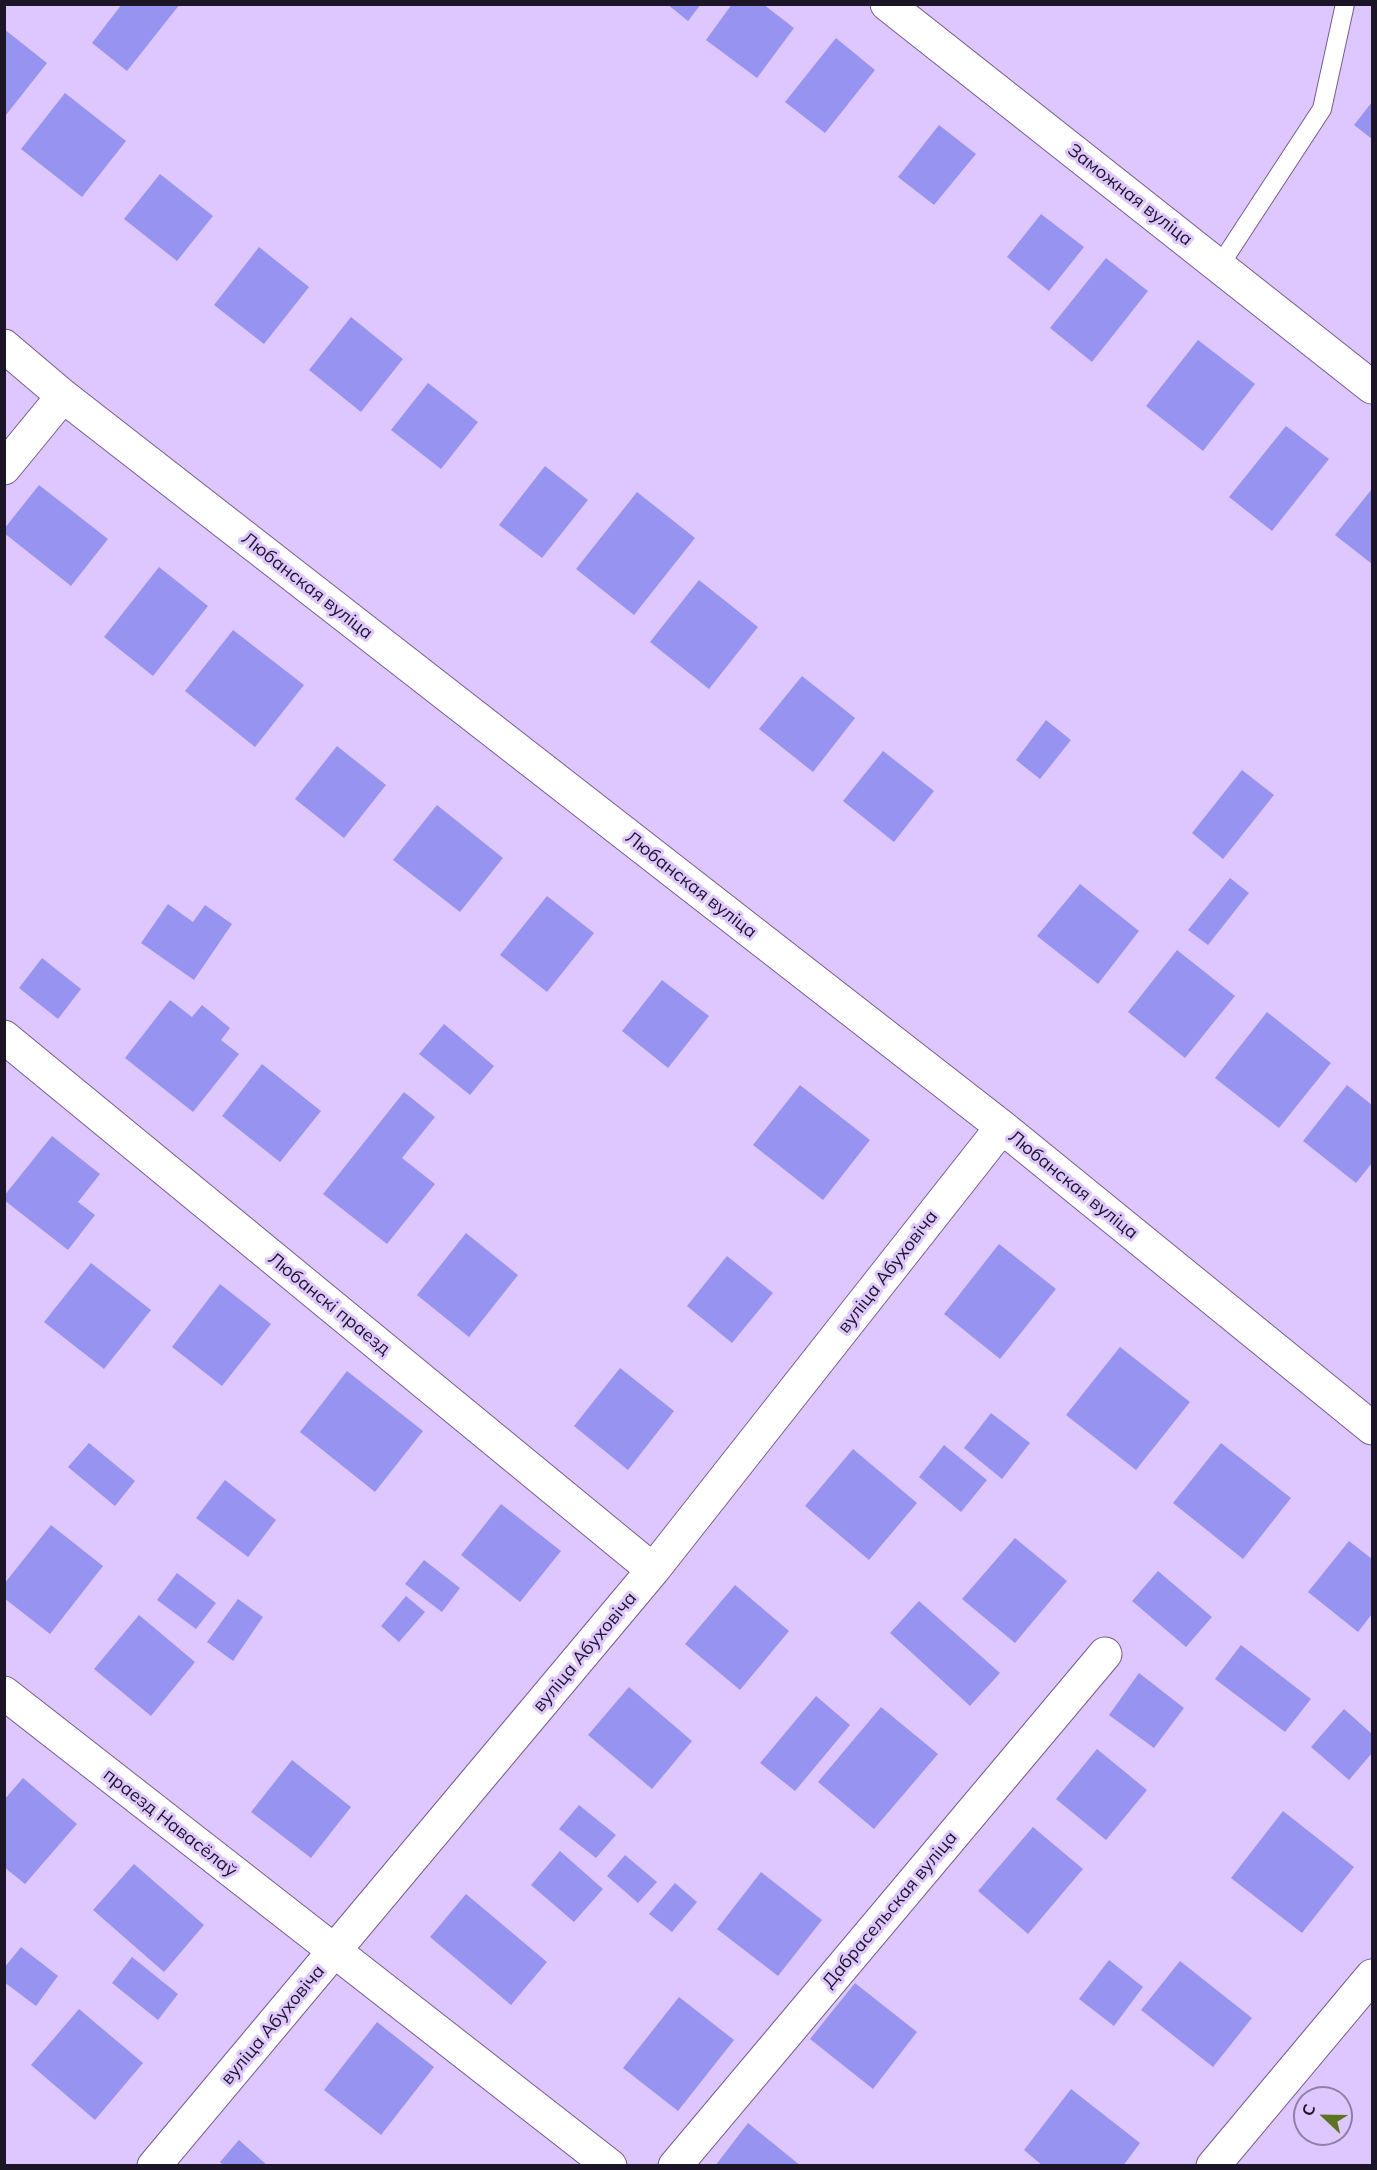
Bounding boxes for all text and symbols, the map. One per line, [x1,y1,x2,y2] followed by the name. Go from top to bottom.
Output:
[1063,140,1197,250] street label: Заможная вуліца
[237,528,377,644] street label: Любанская вуліца
[621,827,761,943] street label: Любанская вуліца
[1004,1126,1142,1244] street label: Любанская вуліца
[833,1206,943,1338] street label: вуліца Абуховіча
[264,1248,394,1360] street label: Любанскі праезд
[529,1588,641,1716] street label: вуліца Абуховіча
[99,1764,241,1882] street label: праезд Навасёлаў
[818,1827,962,1993] street label: Дабрасельская вуліца
[217,1961,329,2089] street label: вуліца Абуховіча
[1293,2086,1353,2146] north arrow
[1297,2101,1319,2119] text: С

